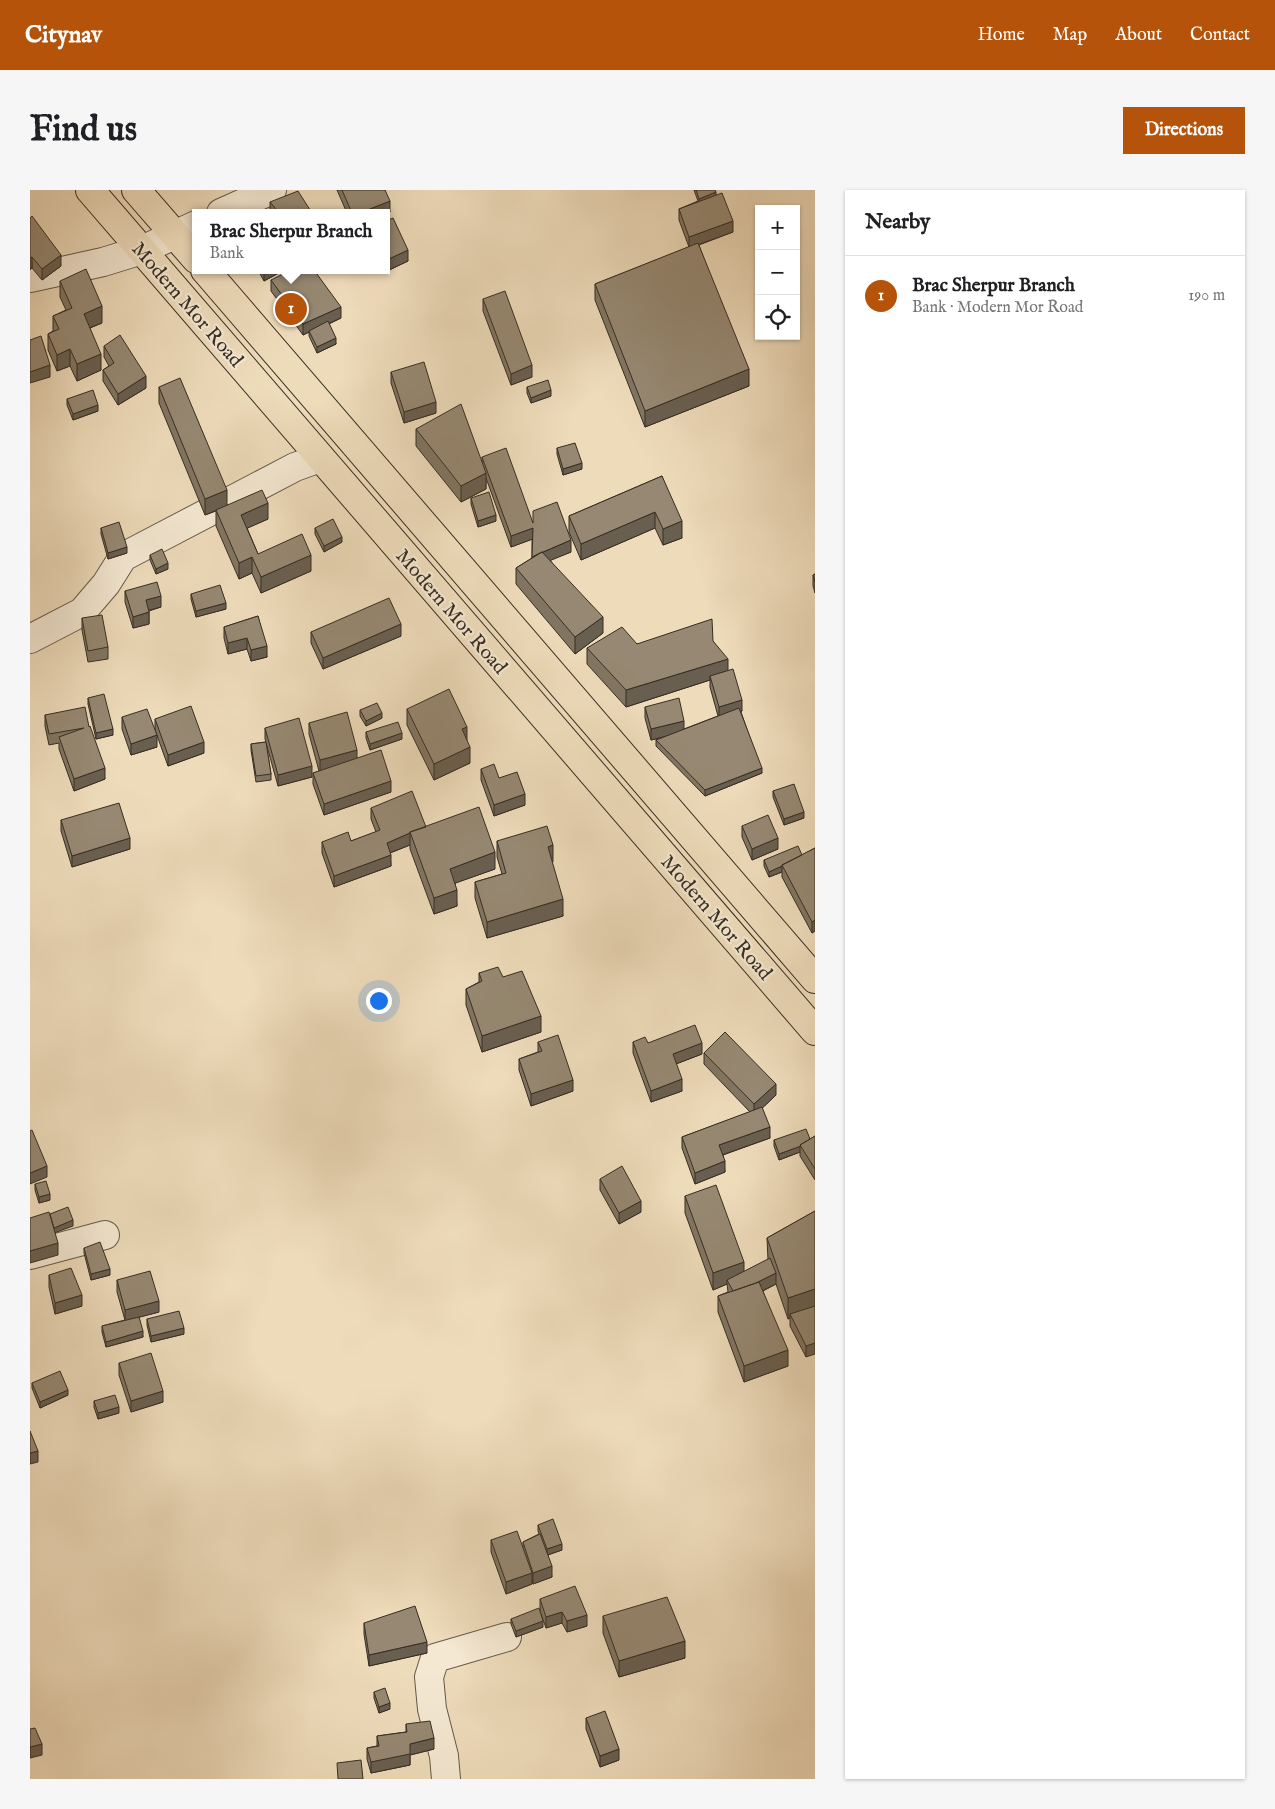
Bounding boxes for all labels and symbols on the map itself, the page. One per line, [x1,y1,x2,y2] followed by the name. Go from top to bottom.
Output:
[126,237,248,373] street label: Modern Mor Road
[275,290,307,328] pin: 1
[390,544,512,680] street label: Modern Mor Road
[655,850,777,986] street label: Modern Mor Road
[366,988,392,1014] your location

